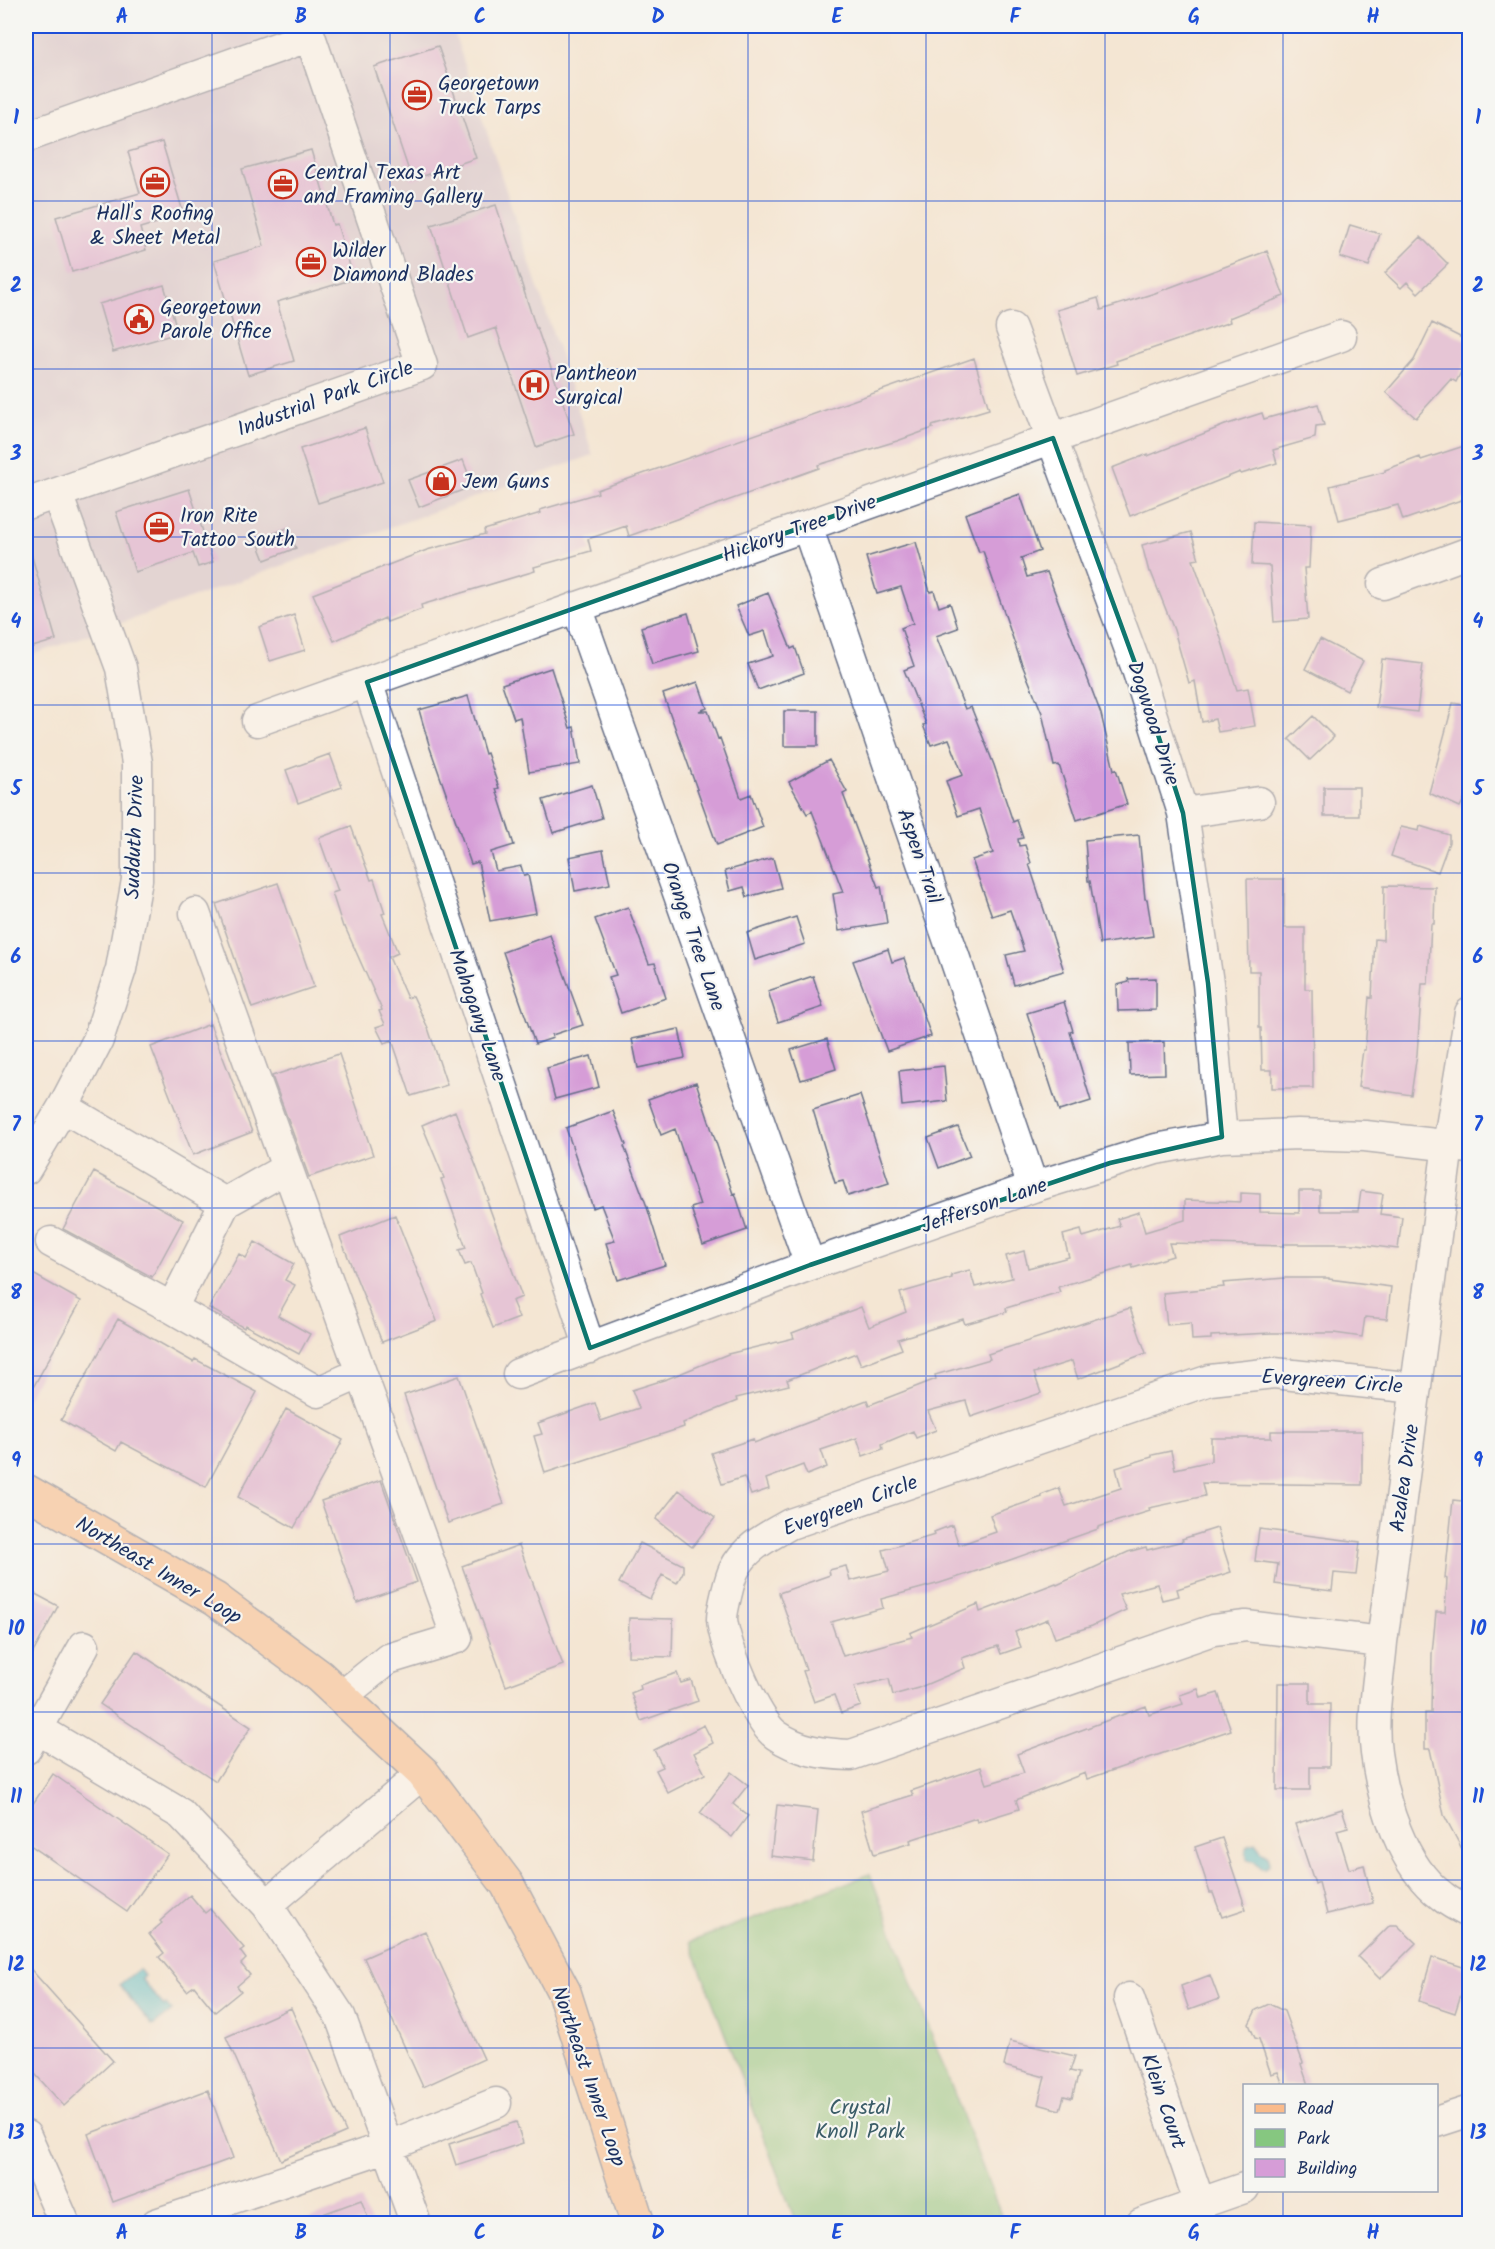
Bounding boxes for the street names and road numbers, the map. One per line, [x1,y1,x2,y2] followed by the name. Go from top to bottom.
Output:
[233,352,419,447] street label: Industrial Park Circle
[718,486,882,573] street label: Hickory Tree Drive
[1117,657,1188,790] street label: Dogwood Drive
[117,774,154,900] street label: Sudduth Drive
[887,804,950,909] street label: Aspen Trail
[652,857,734,1016] street label: Orange Tree Lane
[438,945,515,1087] street label: Mahogany Lane
[917,1169,1053,1243] street label: Jefferson Lane
[1260,1361,1404,1404] street label: Evergreen Circle
[1382,1422,1429,1534] street label: Azalea Drive
[778,1467,923,1546] street label: Evergreen Circle
[69,1508,248,1634] street label: Northeast Inner Loop
[541,1982,634,2171] street label: Northeast Inner Loop
[1131,2049,1195,2154] street label: Klein Court

